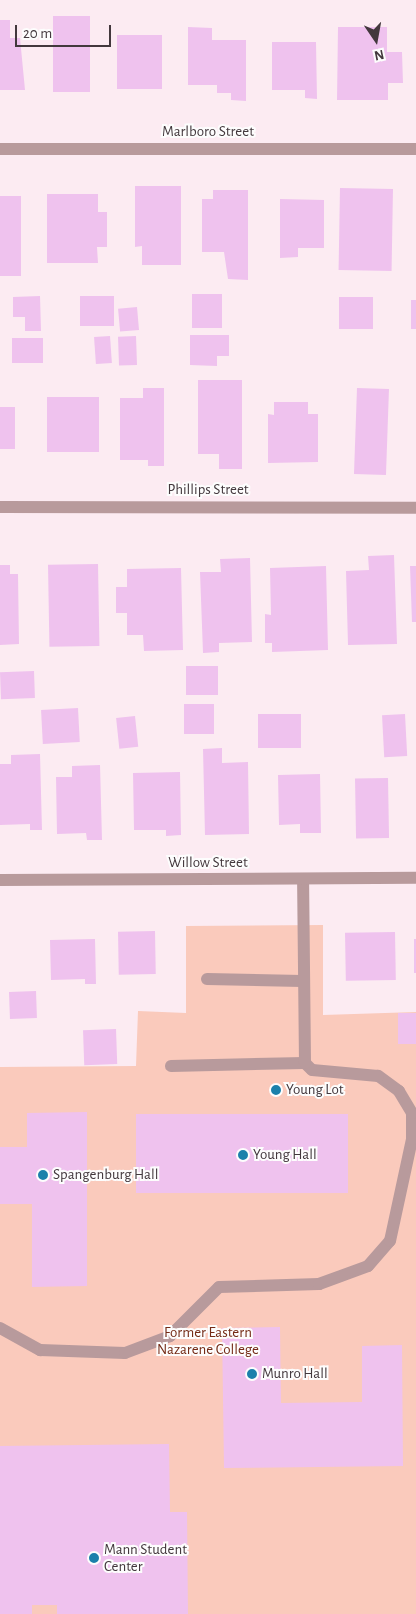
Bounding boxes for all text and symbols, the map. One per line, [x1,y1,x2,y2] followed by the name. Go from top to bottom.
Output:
[18,15,114,47] scale bar
[351,15,401,65] north arrow
[23,26,52,41] text: 20 m
[373,47,385,63] text: N
[162,123,254,141] street label: Marlboro Street
[167,481,249,499] street label: Phillips Street
[168,854,248,872] street label: Willow Street
[286,1081,344,1099] place label: Young Lot
[270,1084,282,1096] marker: Young Lot
[253,1146,317,1164] place label: Young Hall
[237,1149,249,1161] marker: Young Hall
[53,1166,158,1184] place label: Spangenburg Hall
[37,1169,49,1181] marker: Spangenburg Hall
[157,1323,259,1358] park label: Former Eastern Nazarene College
[262,1365,328,1383] place label: Munro Hall
[246,1368,258,1380] marker: Munro Hall
[104,1540,187,1575] place label: Mann Student Center
[88,1552,100,1564] marker: Mann Student Center

